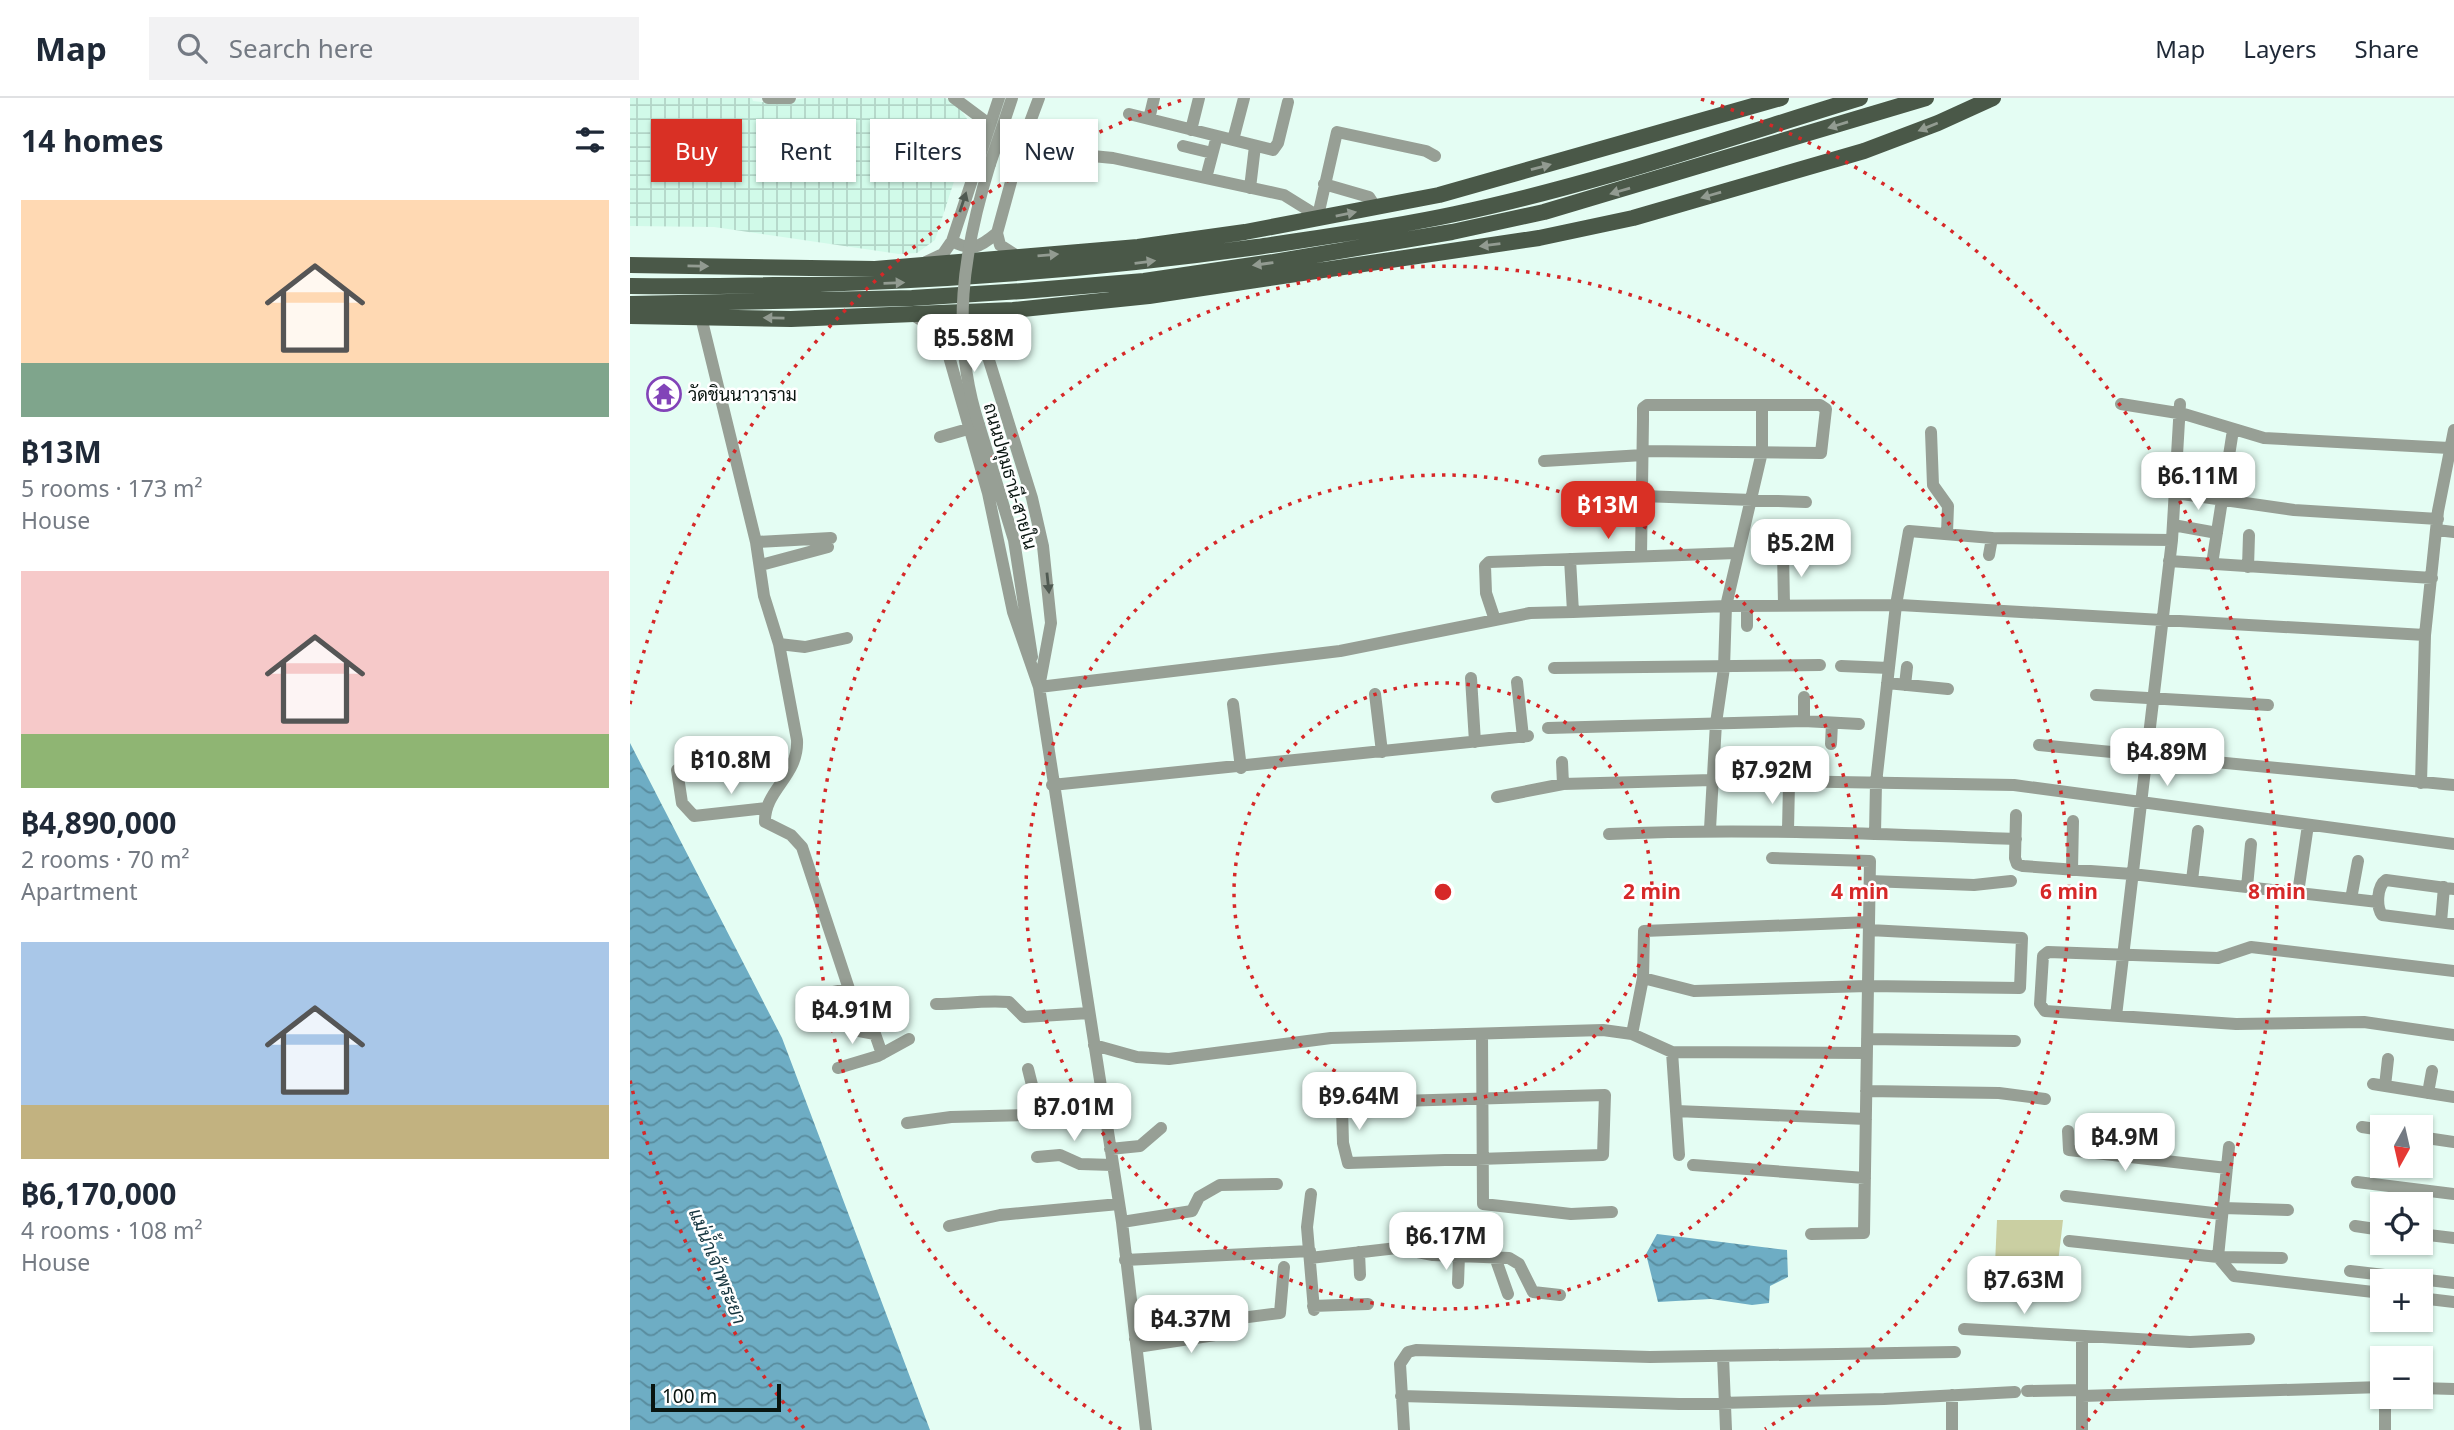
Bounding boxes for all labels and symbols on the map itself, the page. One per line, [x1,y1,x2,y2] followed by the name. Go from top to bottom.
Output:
[1827,121,1848,131] one-way arrow
[1918,122,1939,133] one-way arrow
[1530,161,1552,172] one-way arrow
[1609,187,1630,197] one-way arrow
[1701,191,1722,201] one-way arrow
[958,192,969,213] one-way arrow
[1335,209,1357,220] one-way arrow
[1479,239,1501,250] one-way arrow
[1037,249,1059,260] one-way arrow
[1134,257,1156,268] one-way arrow
[1252,258,1274,269] one-way arrow
[687,260,709,272] one-way arrow
[883,277,905,288] one-way arrow
[762,313,784,324] one-way arrow
[917,314,1031,374] pin: ฿5.58M
[645,375,683,413] temple icon: วัดชินนาวาราม
[688,382,797,406] place label: วัดชินนาวาราม
[978,400,1043,552] street label: ถนนปทุมธานี-สายใน
[2141,452,2255,512] pin: ฿6.11M
[1567,482,1649,541] pin: ฿13M
[1752,519,1850,579] pin: ฿5.2M
[1042,572,1053,594] one-way arrow
[2110,728,2224,788] pin: ฿4.89M
[674,736,788,796] pin: ฿10.8M
[1715,746,1829,806] pin: ฿7.92M
[1623,877,1681,905] text: 2 min
[1831,877,1889,905] text: 4 min
[2040,877,2098,905] text: 6 min
[2248,877,2306,905] text: 8 min
[1431,880,1455,904] centre of rings
[795,986,909,1046] pin: ฿4.91M
[1302,1072,1416,1132] pin: ฿9.64M
[1017,1084,1131,1143] pin: ฿7.01M
[2076,1114,2174,1173] pin: ฿4.9M
[2370,1115,2432,1178] north arrow
[683,1203,755,1328] water label: แม่น้ำเจ้าพระยา
[1389,1212,1503,1272] pin: ฿6.17M
[1967,1256,2081,1316] pin: ฿7.63M
[1134,1296,1248,1355] pin: ฿4.37M
[651,1381,780,1413] scale bar

